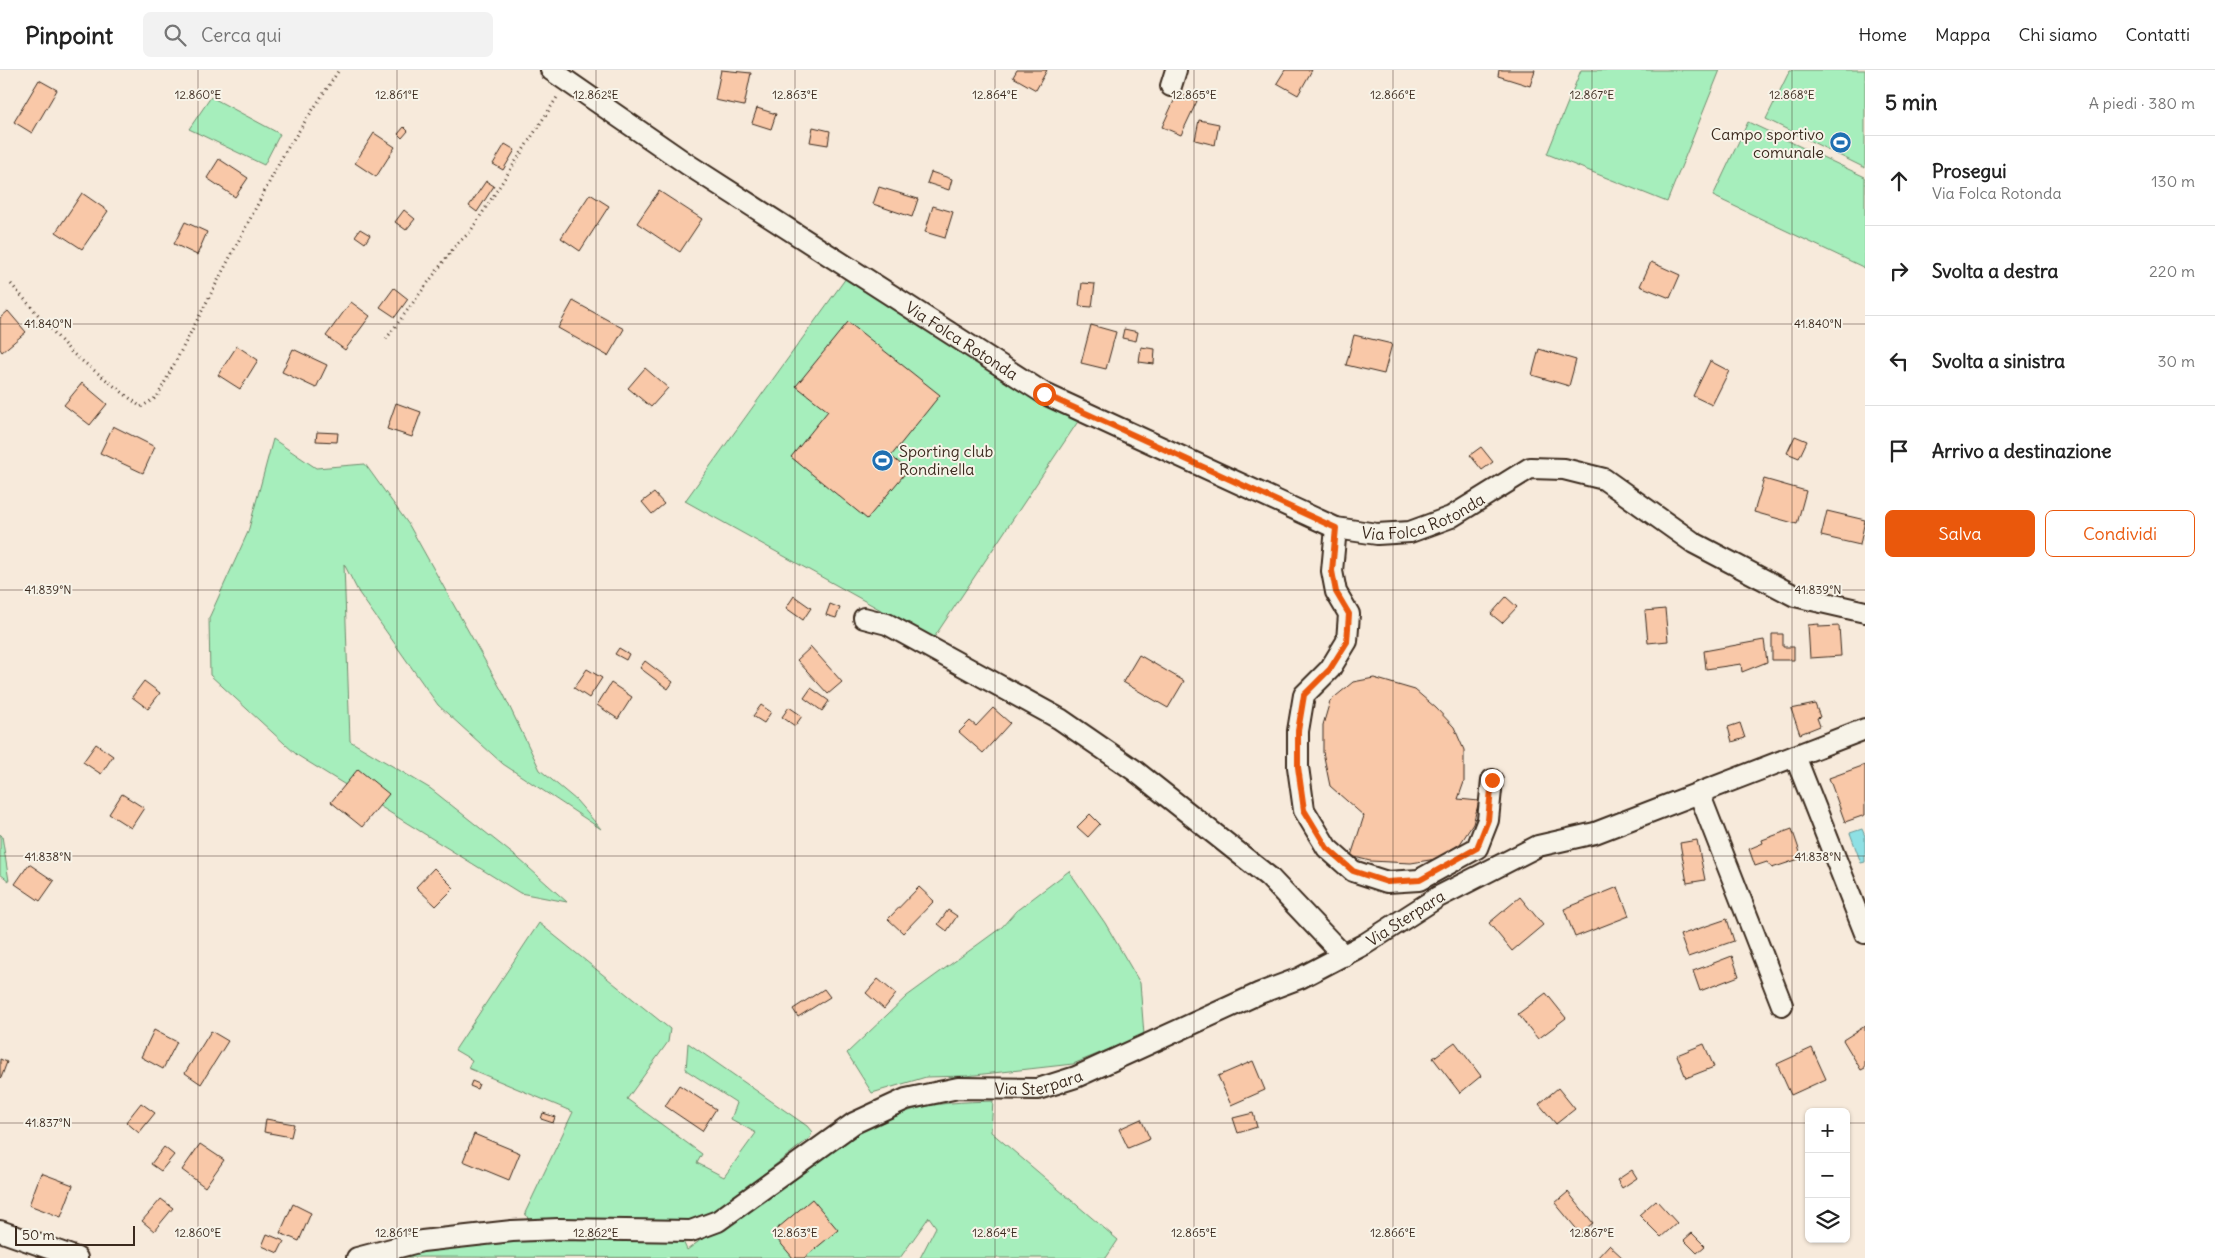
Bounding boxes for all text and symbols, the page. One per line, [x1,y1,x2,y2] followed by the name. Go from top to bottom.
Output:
[143,12,493,57] search box
[25,20,113,50] text: Pinpoint
[161,21,189,49] icon: search
[201,23,282,47] text: Cerca qui
[1858,23,1907,46] text: Home
[1935,23,1990,46] text: Mappa
[2018,23,2097,46] text: Chi siamo
[2125,23,2190,46] text: Contatti
[175,87,221,102] text: 12.860°E
[375,87,419,102] text: 12.861°E
[573,87,619,102] text: 12.862°E
[772,87,818,102] text: 12.863°E
[972,87,1018,102] text: 12.864°E
[1171,87,1217,102] text: 12.865°E
[1370,87,1416,102] text: 12.866°E
[1570,87,1614,102] text: 12.867°E
[1769,87,1815,102] text: 12.868°E
[1885,89,1937,116] text: 5 min
[2089,93,2195,113] text: A piedi · 380 m
[1711,124,1824,162] place label: Campo sportivo comunale
[1828,131,1852,155] sports icon: Campo sportivo comunale
[1932,159,2007,183] text: Prosegui
[1885,167,1913,195] icon: ahead
[2151,171,2195,191] text: 130 m
[1932,183,2062,203] text: Via Folca Rotonda
[1885,257,1913,285] icon: right
[1932,259,2058,283] text: Svolta a destra
[2149,261,2195,281] text: 220 m
[902,297,1022,384] street label: Via Folca Rotonda
[24,316,72,331] text: 41.840°N
[1794,316,1842,331] text: 41.840°N
[1885,347,1913,375] icon: left
[1932,349,2065,373] text: Svolta a sinistra
[2158,351,2195,371] text: 30 m
[1033,383,1056,406] route start
[1885,437,1913,465] icon: arrive
[1932,439,2111,463] text: Arrivo a destinazione
[899,441,994,479] place label: Sporting club Rondinella
[871,448,895,472] sports icon: Sporting club Rondinella
[1360,489,1488,544] street label: Via Folca Rotonda
[1885,510,2035,557] button: Salva
[2045,510,2195,557] button: Condividi
[25,582,72,597] text: 41.839°N
[1795,582,1842,597] text: 41.839°N
[1481,769,1504,792] route end
[24,849,72,864] text: 41.838°N
[1794,849,1842,864] text: 41.838°N
[1363,885,1448,951] street label: Via Sterpara
[995,1065,1086,1099] street label: Via Sterpara
[1805,1108,1850,1243] map controls
[1805,1108,1850,1153] button: +
[25,1115,71,1130] text: 41.837°N
[1805,1153,1850,1198] button: −
[1805,1198,1850,1243] button: layers
[15,1223,135,1246] scale bar
[175,1225,221,1240] text: 12.860°E
[375,1225,419,1240] text: 12.861°E
[573,1225,619,1240] text: 12.862°E
[772,1225,818,1240] text: 12.863°E
[972,1225,1018,1240] text: 12.864°E
[1171,1225,1217,1240] text: 12.865°E
[1370,1225,1416,1240] text: 12.866°E
[1570,1225,1614,1240] text: 12.867°E
[22,1226,55,1244] text: 50 m

